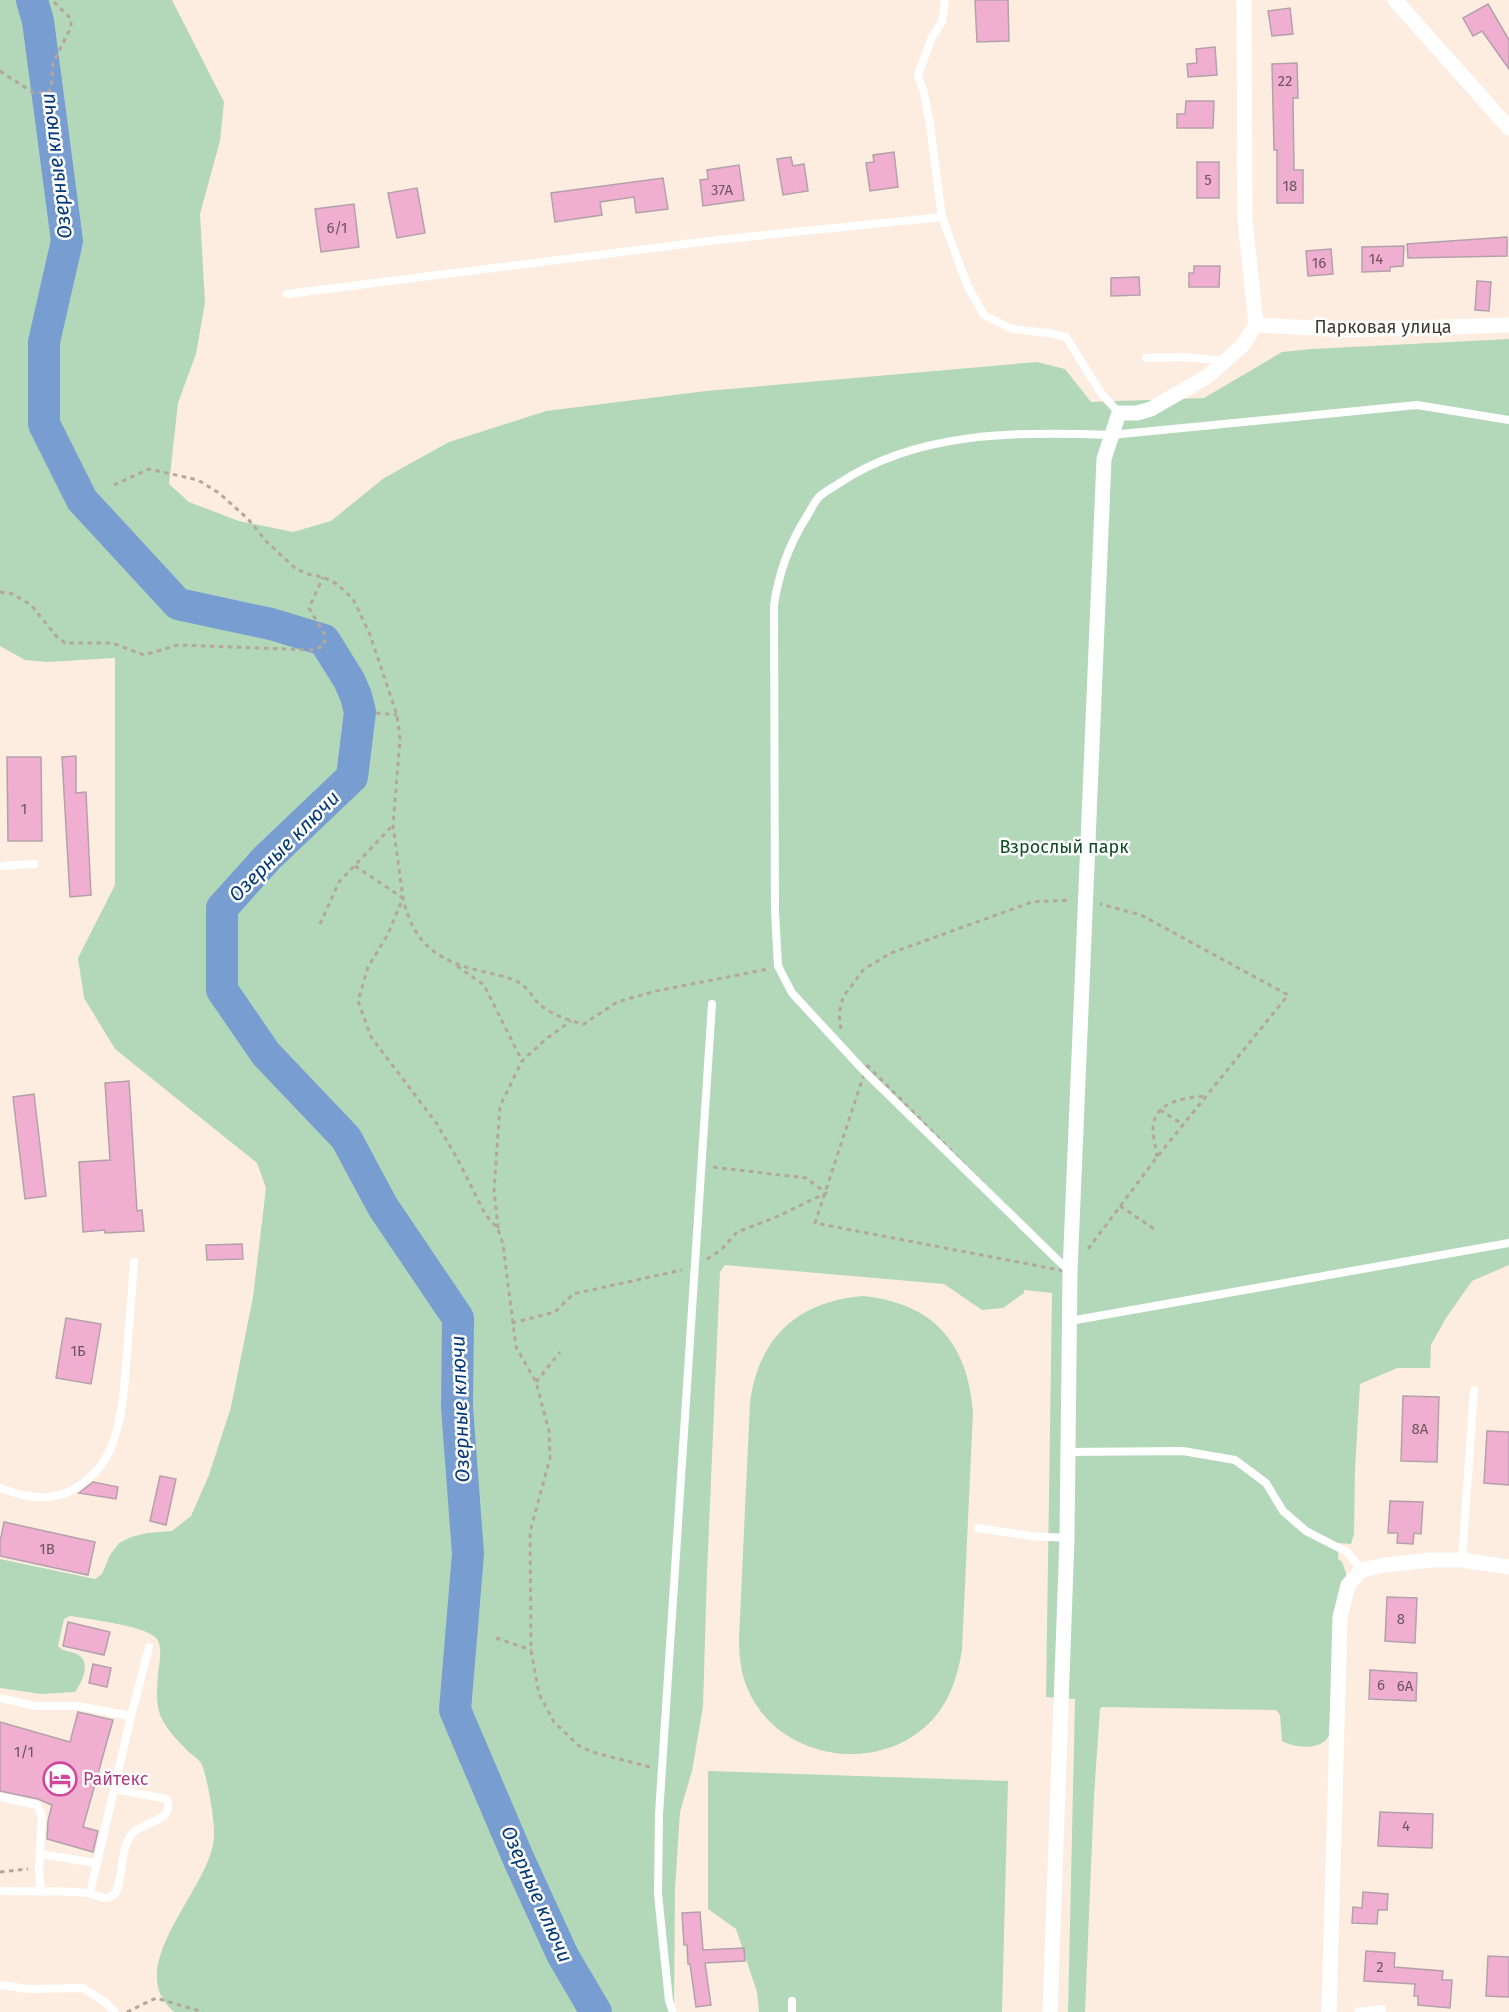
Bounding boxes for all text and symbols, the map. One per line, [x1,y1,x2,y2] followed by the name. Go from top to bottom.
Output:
[1278,72,1292,90] house number: 22
[35,92,77,240] water label: Озерные ключи
[1204,171,1212,189] house number: 5
[1283,177,1297,195] house number: 18
[711,181,734,199] house number: 37А
[326,219,348,237] house number: 6/1
[1369,250,1383,268] house number: 14
[1312,254,1326,272] house number: 16
[1315,316,1451,338] street label: Парковая улица
[224,786,344,906] water label: Озерные ключи
[21,800,27,818] house number: 1
[1000,836,1129,858] park label: Взрослый парк
[445,1335,475,1483] water label: Озерные ключи
[70,1342,86,1360] house number: 1Б
[1412,1420,1429,1438] house number: 8А
[39,1540,55,1558] house number: 1В
[1397,1610,1405,1628] house number: 8
[1377,1676,1385,1694] house number: 6
[1397,1677,1414,1695] house number: 6А
[14,1743,34,1761] house number: 1/1
[42,1761,78,1797] hotel icon: Райтекс
[83,1768,149,1790] place label: Райтекс
[1402,1817,1410,1835] house number: 4
[496,1822,578,1966] water label: Озерные ключи
[1376,1958,1384,1976] house number: 2

